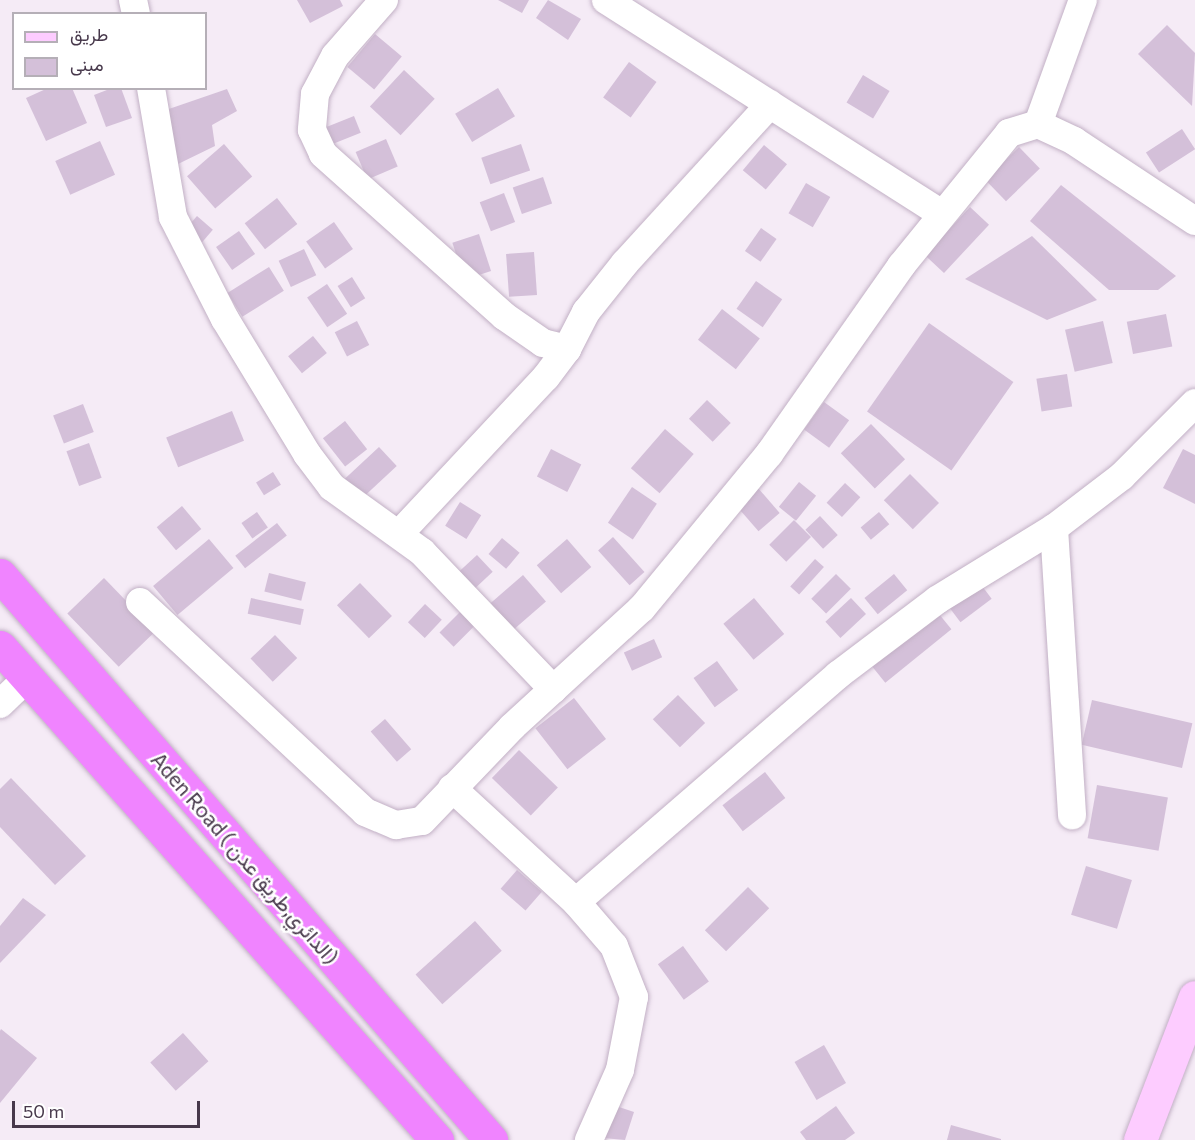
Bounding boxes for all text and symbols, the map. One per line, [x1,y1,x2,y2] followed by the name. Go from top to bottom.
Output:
[12,12,207,90] legend
[70,23,108,45] text: طريق
[70,53,104,75] text: مبنى
[146,747,344,969] street label: Aden Road ( الدائري,طريق عدن)
[15,1089,202,1127] scale bar
[23,1100,64,1122] text: 50 m

